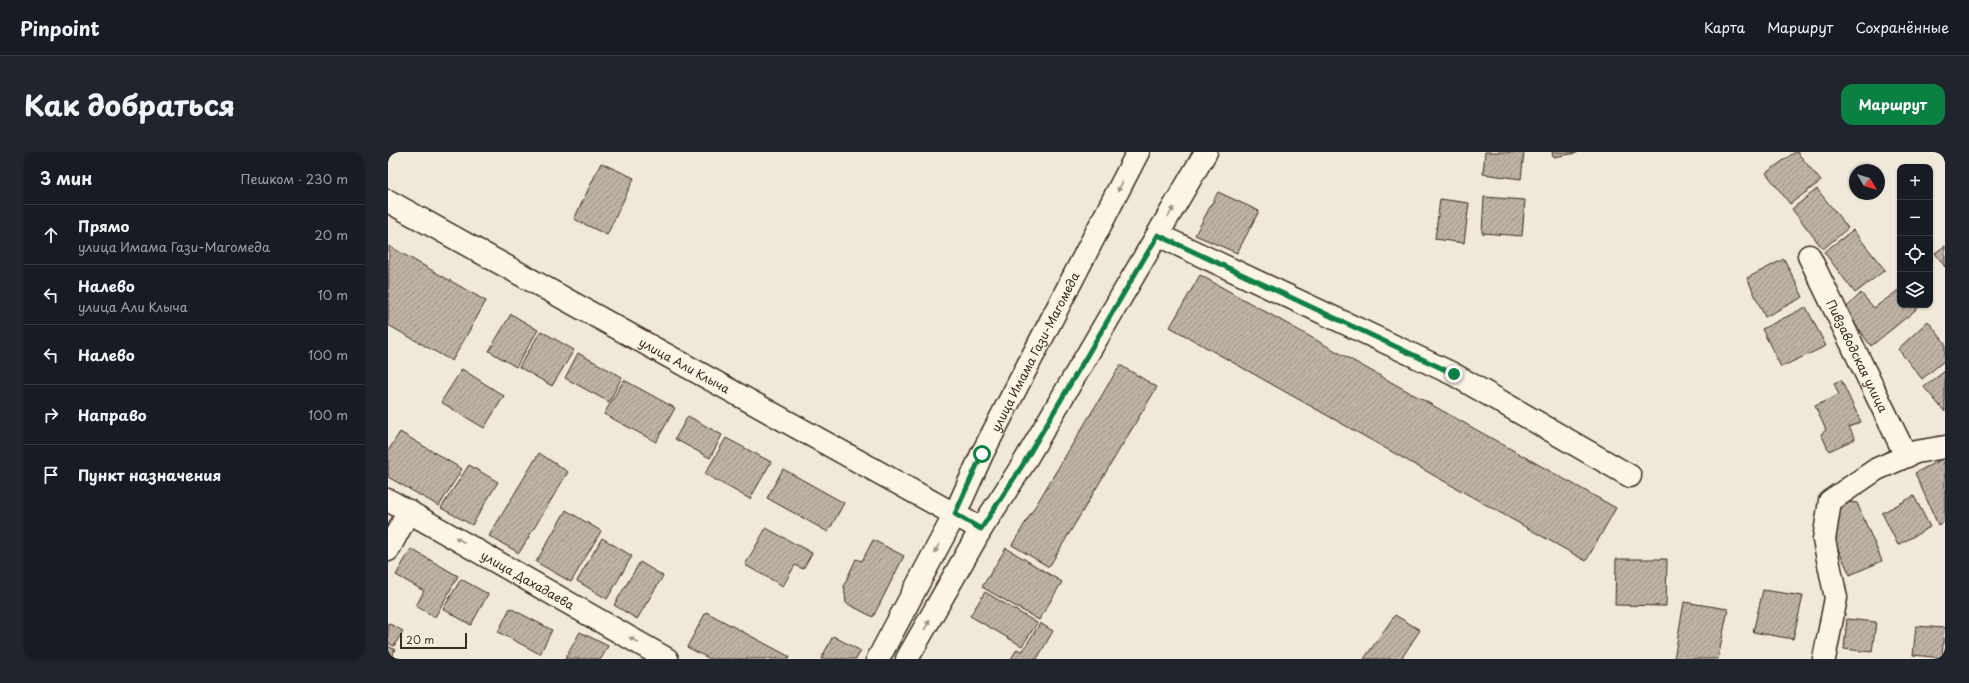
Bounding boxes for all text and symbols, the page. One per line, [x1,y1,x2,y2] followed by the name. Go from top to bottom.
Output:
[20,14,100,42] text: Pinpoint
[1704,17,1745,38] text: Карта
[1767,17,1833,38] text: Маршрут
[1855,17,1949,38] text: Сохранённые
[24,83,235,126] text: Как добраться
[1841,84,1945,125] button: Маршрут
[1849,164,1885,200] north arrow
[1897,164,1933,308] map controls
[1897,164,1933,200] button: +
[40,165,92,191] text: 3 мин
[240,169,348,188] text: Пешком · 230 m
[1117,181,1124,192] one-way arrow
[1897,200,1933,236] button: −
[1168,206,1175,218] one-way arrow
[78,214,129,237] text: Прямо
[40,224,62,246] icon: ahead
[314,225,348,244] text: 20 m
[1897,236,1933,272] button: locate
[78,237,270,256] text: улица Имама Гази-Магомеда
[986,268,1084,435] street label: улица Имама Гази-Магомеда
[1897,272,1933,308] button: layers
[78,274,135,297] text: Налево
[40,284,62,306] icon: left
[318,285,348,304] text: 10 m
[1822,296,1893,416] street label: Пивзаводская улица
[78,297,188,316] text: улица Али Клыча
[636,333,734,398] street label: улица Али Клыча
[78,343,135,366] text: Налево
[40,344,62,366] icon: left
[308,345,348,364] text: 100 m
[1445,365,1463,383] route end
[78,403,147,426] text: Направо
[40,404,62,426] icon: right
[308,405,348,424] text: 100 m
[973,445,991,463] route start
[78,463,221,486] text: Пункт назначения
[40,464,62,486] icon: arrive
[454,537,466,544] one-way arrow
[934,543,940,554] one-way arrow
[478,546,578,614] street label: улица Дахадаева
[923,619,930,631] one-way arrow
[400,631,467,650] scale bar
[406,631,434,648] text: 20 m
[628,636,639,643] one-way arrow

